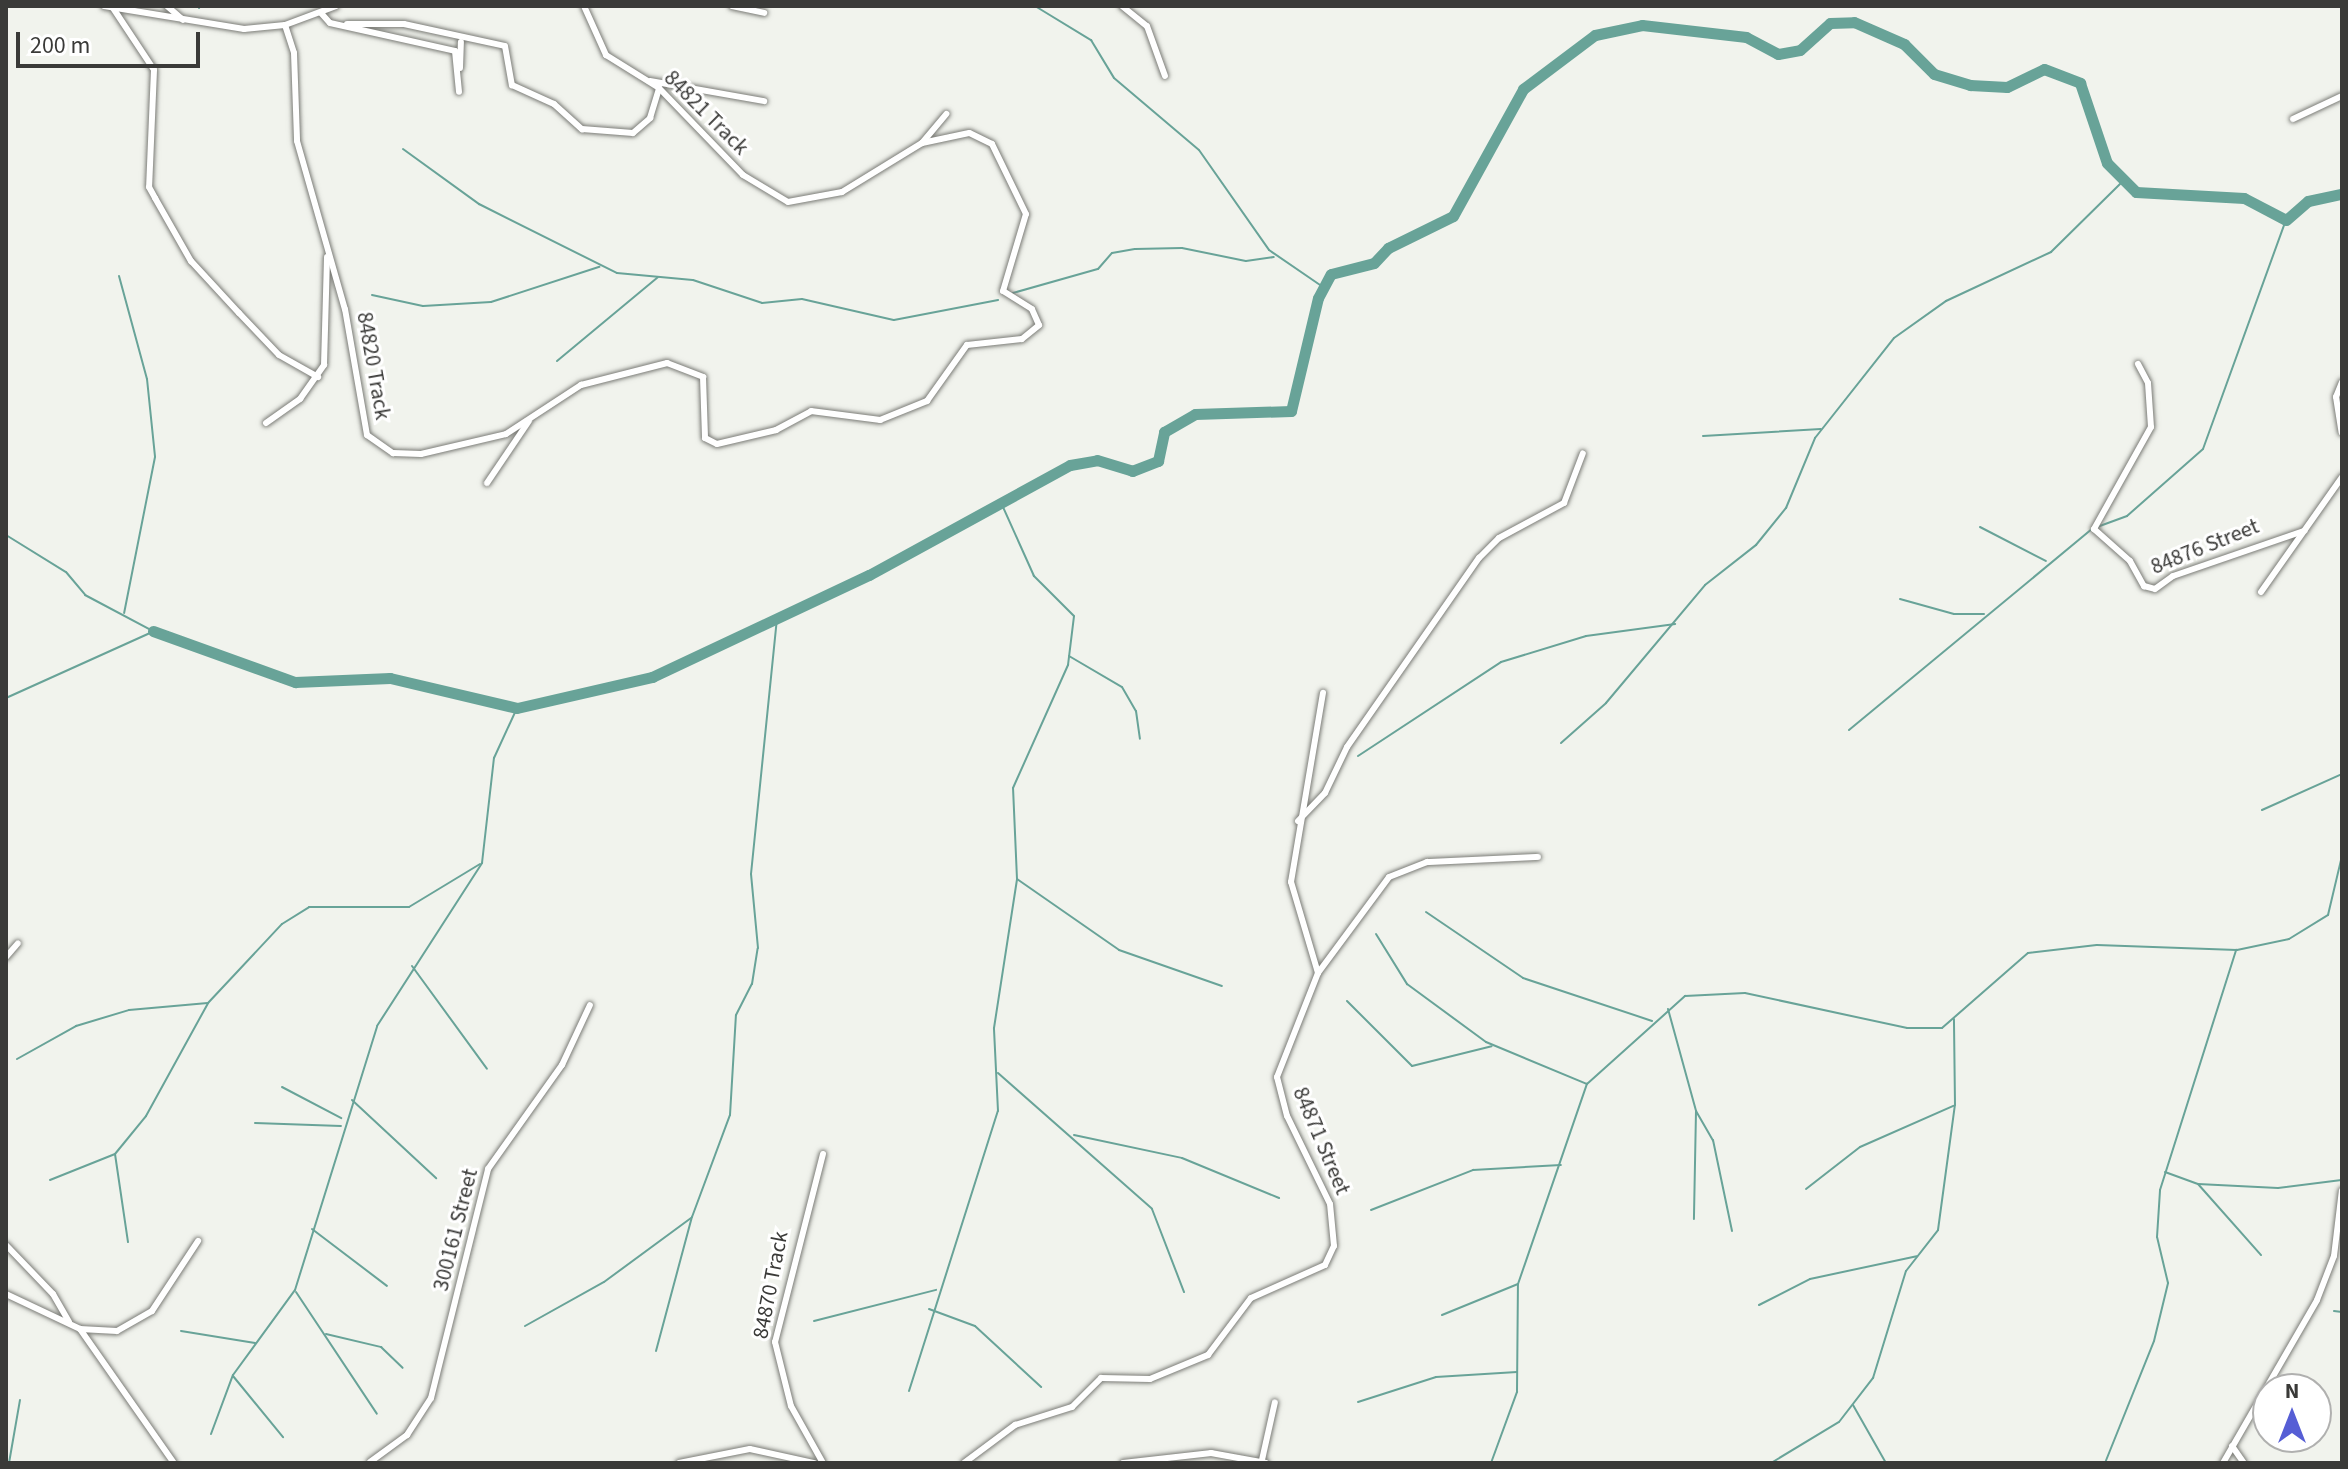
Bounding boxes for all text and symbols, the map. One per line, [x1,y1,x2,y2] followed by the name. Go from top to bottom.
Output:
[20,16,204,66] scale bar
[30,28,90,63] text: 200 m
[658,65,754,161] street label: 84821 Track
[351,310,395,422] street label: 84820 Track
[2147,513,2263,581] street label: 84876 Street
[1287,1083,1355,1199] street label: 84871 Street
[428,1166,484,1294] street label: 300161 Street
[748,1229,794,1341] street label: 84870 Track
[2252,1373,2332,1453] north arrow
[2285,1375,2299,1407] text: N

